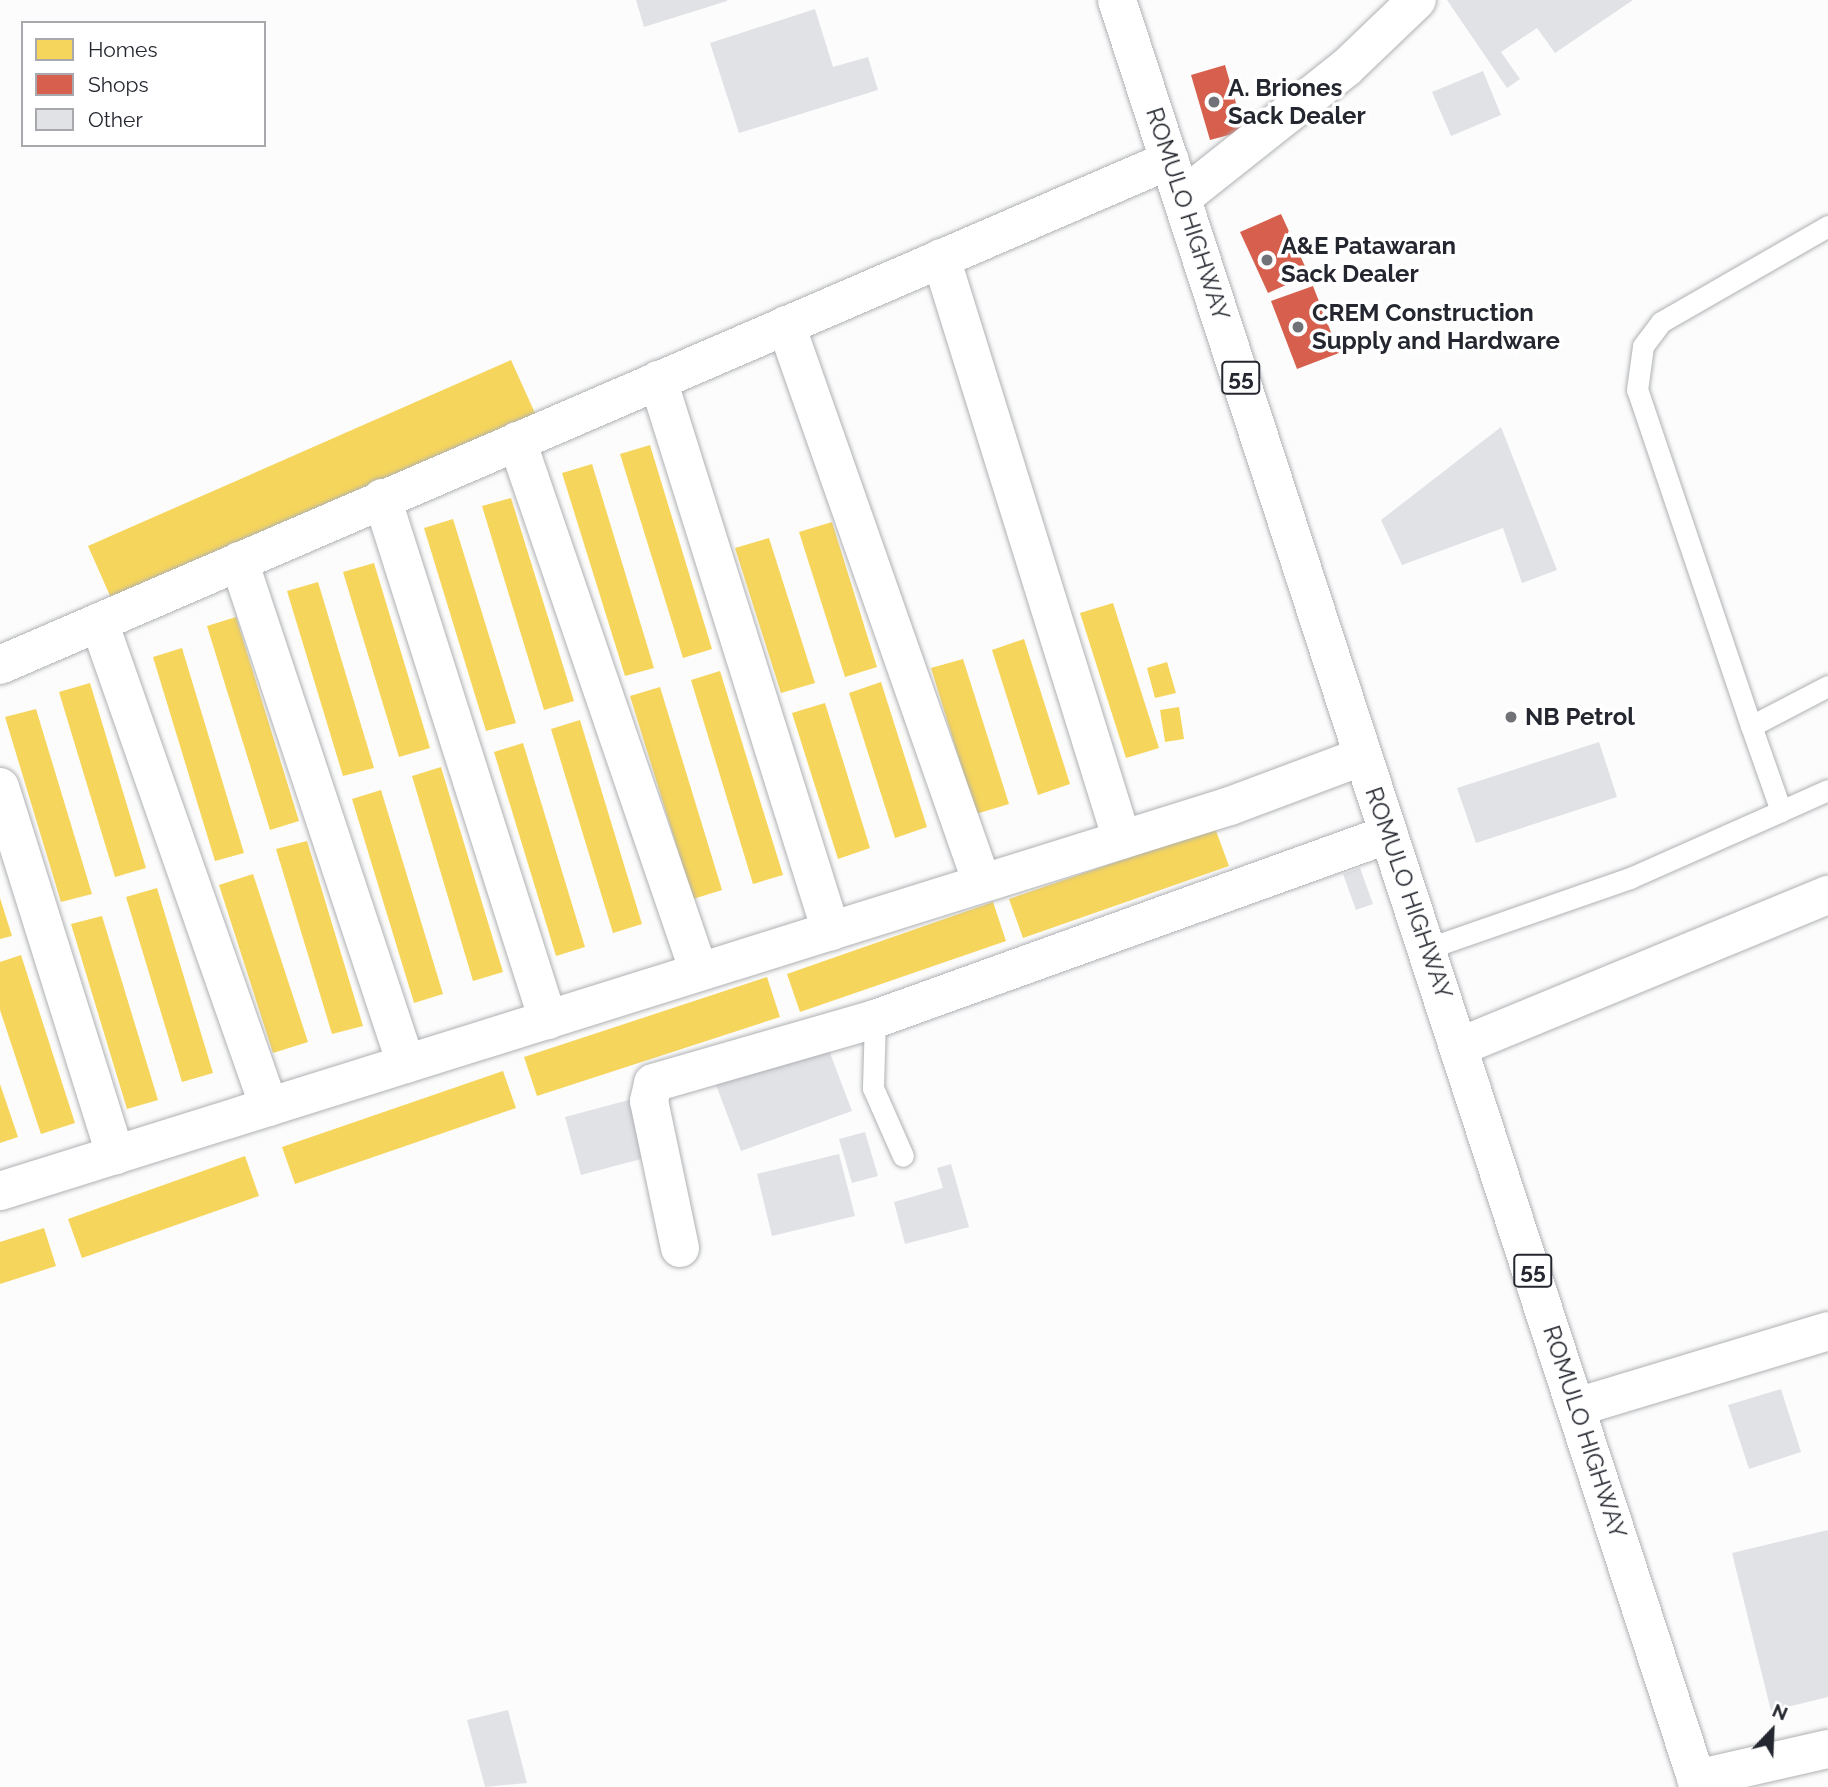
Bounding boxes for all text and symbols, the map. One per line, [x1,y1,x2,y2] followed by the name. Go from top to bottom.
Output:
[21,21,266,147] legend
[88,37,158,62] text: Homes
[88,72,149,97] text: Shops
[1228,74,1366,130] place label: A. Briones Sack Dealer
[1206,94,1222,110] marker: A. Briones Sack Dealer
[1140,104,1236,324] street label: ROMULO HIGHWAY
[88,107,143,132] text: Other
[1281,232,1456,288] place label: A&E Patawaran Sack Dealer
[1259,252,1275,268] marker: A&E Patawaran Sack Dealer
[1312,299,1561,355] place label: CREM Construction Supply and Hardware
[1290,319,1306,335] marker: CREM Construction Supply and Hardware
[1220,358,1262,398] road number: 55
[1525,703,1635,731] place label: NB Petrol
[1503,709,1519,725] marker: NB Petrol
[1359,783,1459,1003] street label: ROMULO HIGHWAY
[1512,1252,1554,1290] road number: 55
[1537,1322,1633,1542] street label: ROMULO HIGHWAY
[1737,1696,1807,1766] north arrow
[1769,1699,1791,1725] text: N

